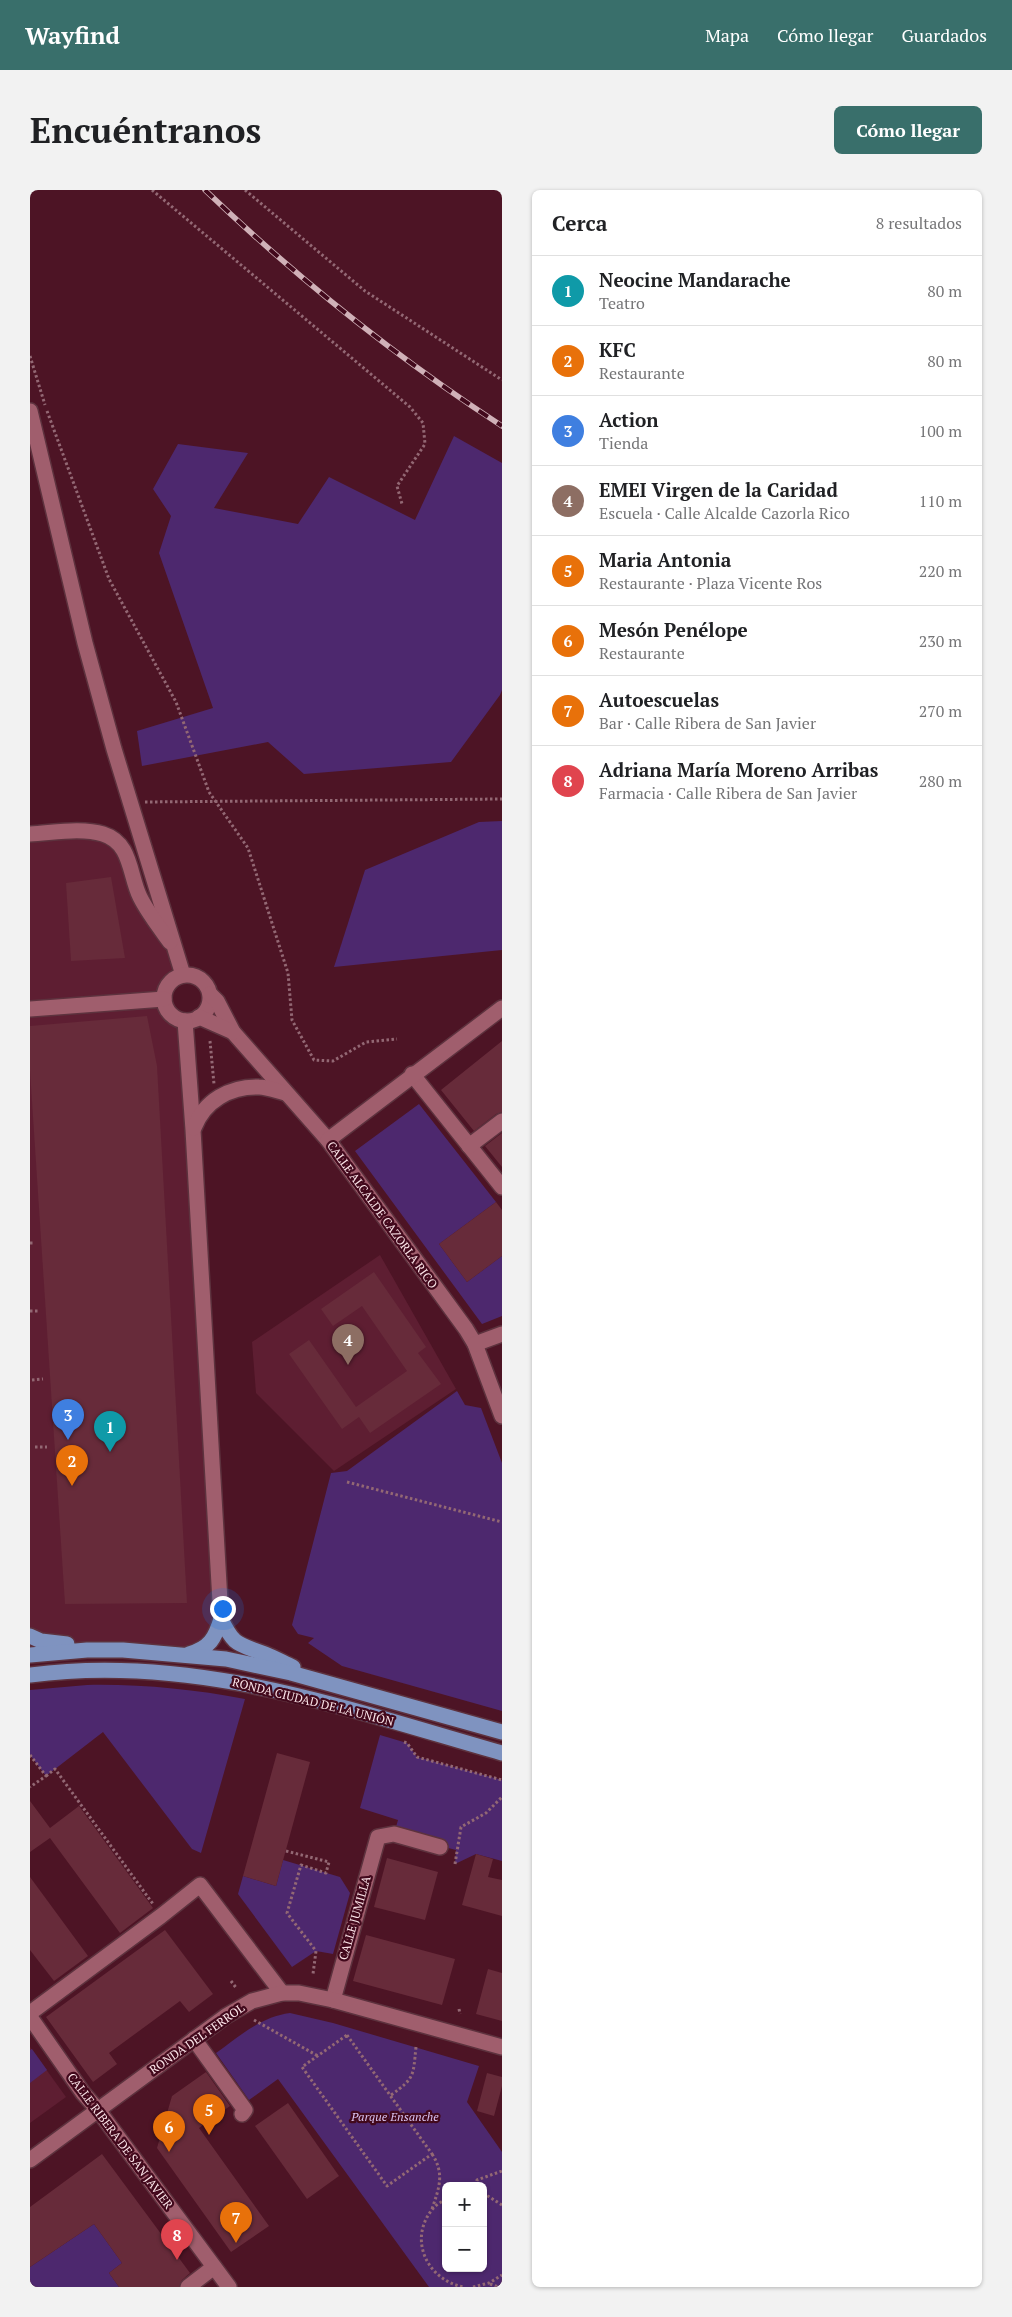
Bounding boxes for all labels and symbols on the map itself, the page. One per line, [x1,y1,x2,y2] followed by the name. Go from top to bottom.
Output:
[324,1138,441,1291] street label: CALLE ALCALDE CAZORLA RICO
[332,1324,364,1365] pin: 4
[52,1399,84,1440] pin: 3
[94,1411,126,1452] pin: 1
[56,1445,88,1486] pin: 2
[210,1596,236,1622] your location
[231,1674,396,1729] street label: RONDA CIUDAD DE LA UNIÓN
[335,1873,374,1962] street label: CALLE JUMILLA
[146,2000,247,2077] street label: RONDA DEL FERROL
[64,2070,177,2212] street label: CALLE RIBERA DE SAN JAVIER
[193,2094,225,2135] pin: 5
[350,2109,439,2124] park label: Parque Ensanche
[153,2111,185,2152] pin: 6
[220,2202,252,2243] pin: 7
[161,2219,193,2260] pin: 8

